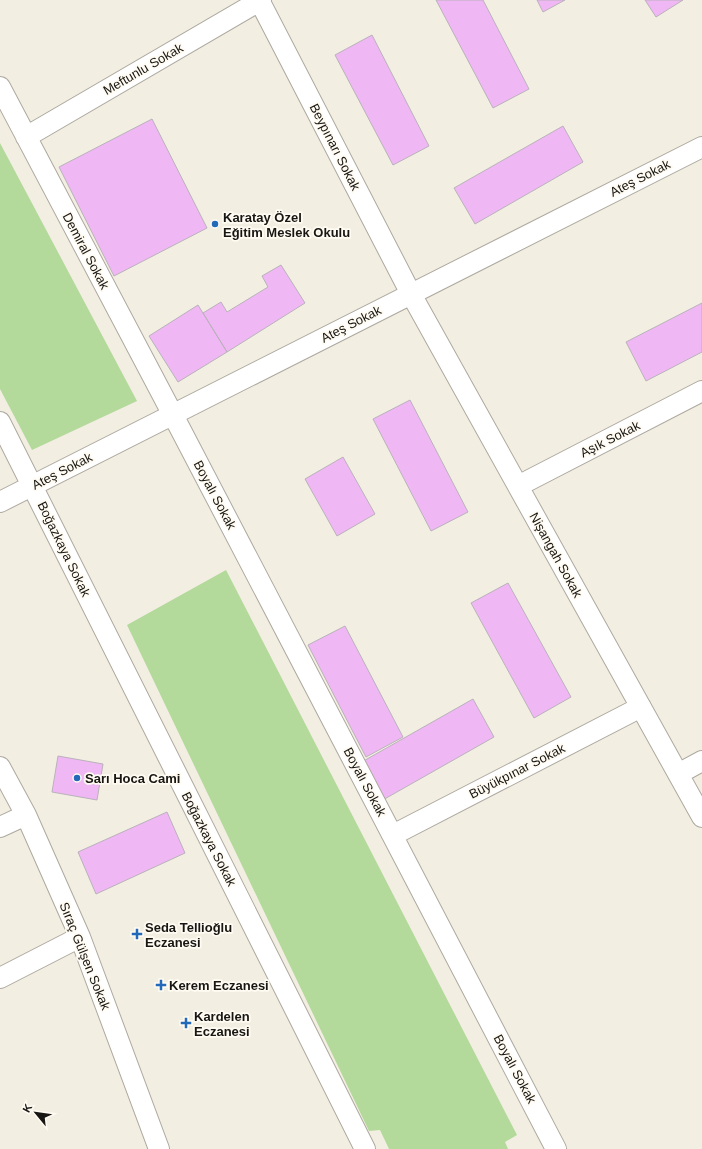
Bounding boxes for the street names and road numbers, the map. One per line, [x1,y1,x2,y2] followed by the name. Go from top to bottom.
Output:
[100,40,186,98] street label: Meftunlu Sokak
[307,101,364,193] street label: Beypınarı Sokak
[607,156,673,200] street label: Ateş Sokak
[60,210,113,292] street label: Demiral Sokak
[318,302,384,346] street label: Ateş Sokak
[578,417,643,460] street label: Aşık Sokak
[29,449,95,493] street label: Ateş Sokak
[191,458,240,532] street label: Boyalı Sokak
[34,499,94,599] street label: Boğazkaya Sokak
[526,510,586,600] street label: Nişangah Sokak
[467,740,568,802] street label: Büyükpınar Sokak
[341,745,390,819] street label: Boyalı Sokak
[179,789,240,889] street label: Boğazkaya Sokak
[57,900,114,1013] street label: Sıraç Gülşen Sokak
[491,1032,540,1106] street label: Boyalı Sokak

